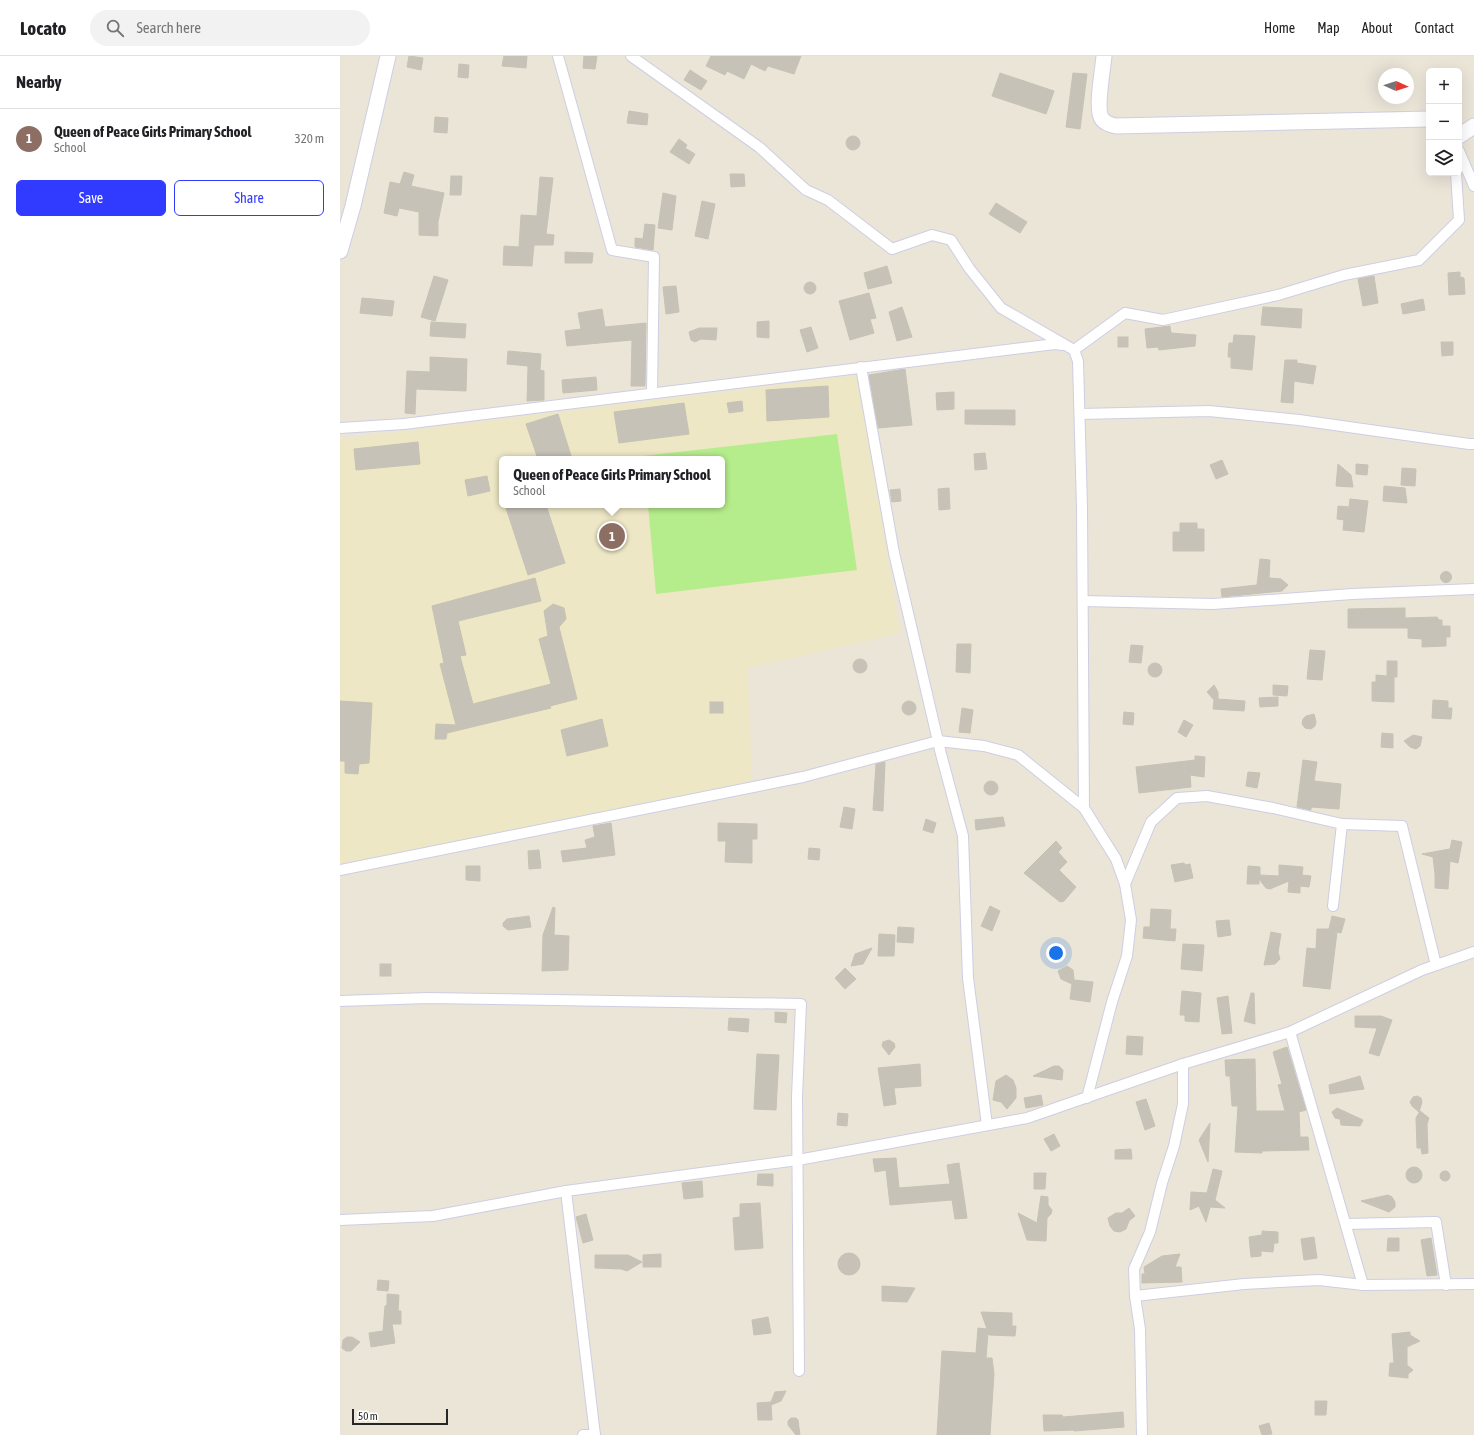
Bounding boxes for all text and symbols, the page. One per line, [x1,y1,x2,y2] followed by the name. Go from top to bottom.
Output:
[90,10,370,46] search box
[20,17,66,39] text: Locato
[104,17,126,39] icon: search
[136,19,201,36] text: Search here
[1264,20,1295,36] text: Home
[1317,20,1340,36] text: Map
[1362,20,1393,36] text: About
[1415,20,1454,36] text: Contact
[1378,68,1414,104] north arrow
[1426,68,1462,176] map controls
[1426,68,1462,104] button: +
[16,72,62,92] text: Nearby
[1426,104,1462,140] button: −
[54,123,252,140] text: Queen of Peace Girls Primary School
[26,131,32,146] text: 1
[295,131,324,146] text: 320 m
[54,140,86,155] text: School
[1426,140,1462,176] button: layers
[16,180,166,216] button: Save
[174,180,324,216] button: Share
[499,456,725,508] popup
[513,466,711,483] text: Queen of Peace Girls Primary School
[513,483,545,498] text: School
[599,521,625,551] pin: 1
[1046,943,1066,963] your location
[352,1407,448,1426] scale bar
[358,1410,378,1422] text: 50 m

